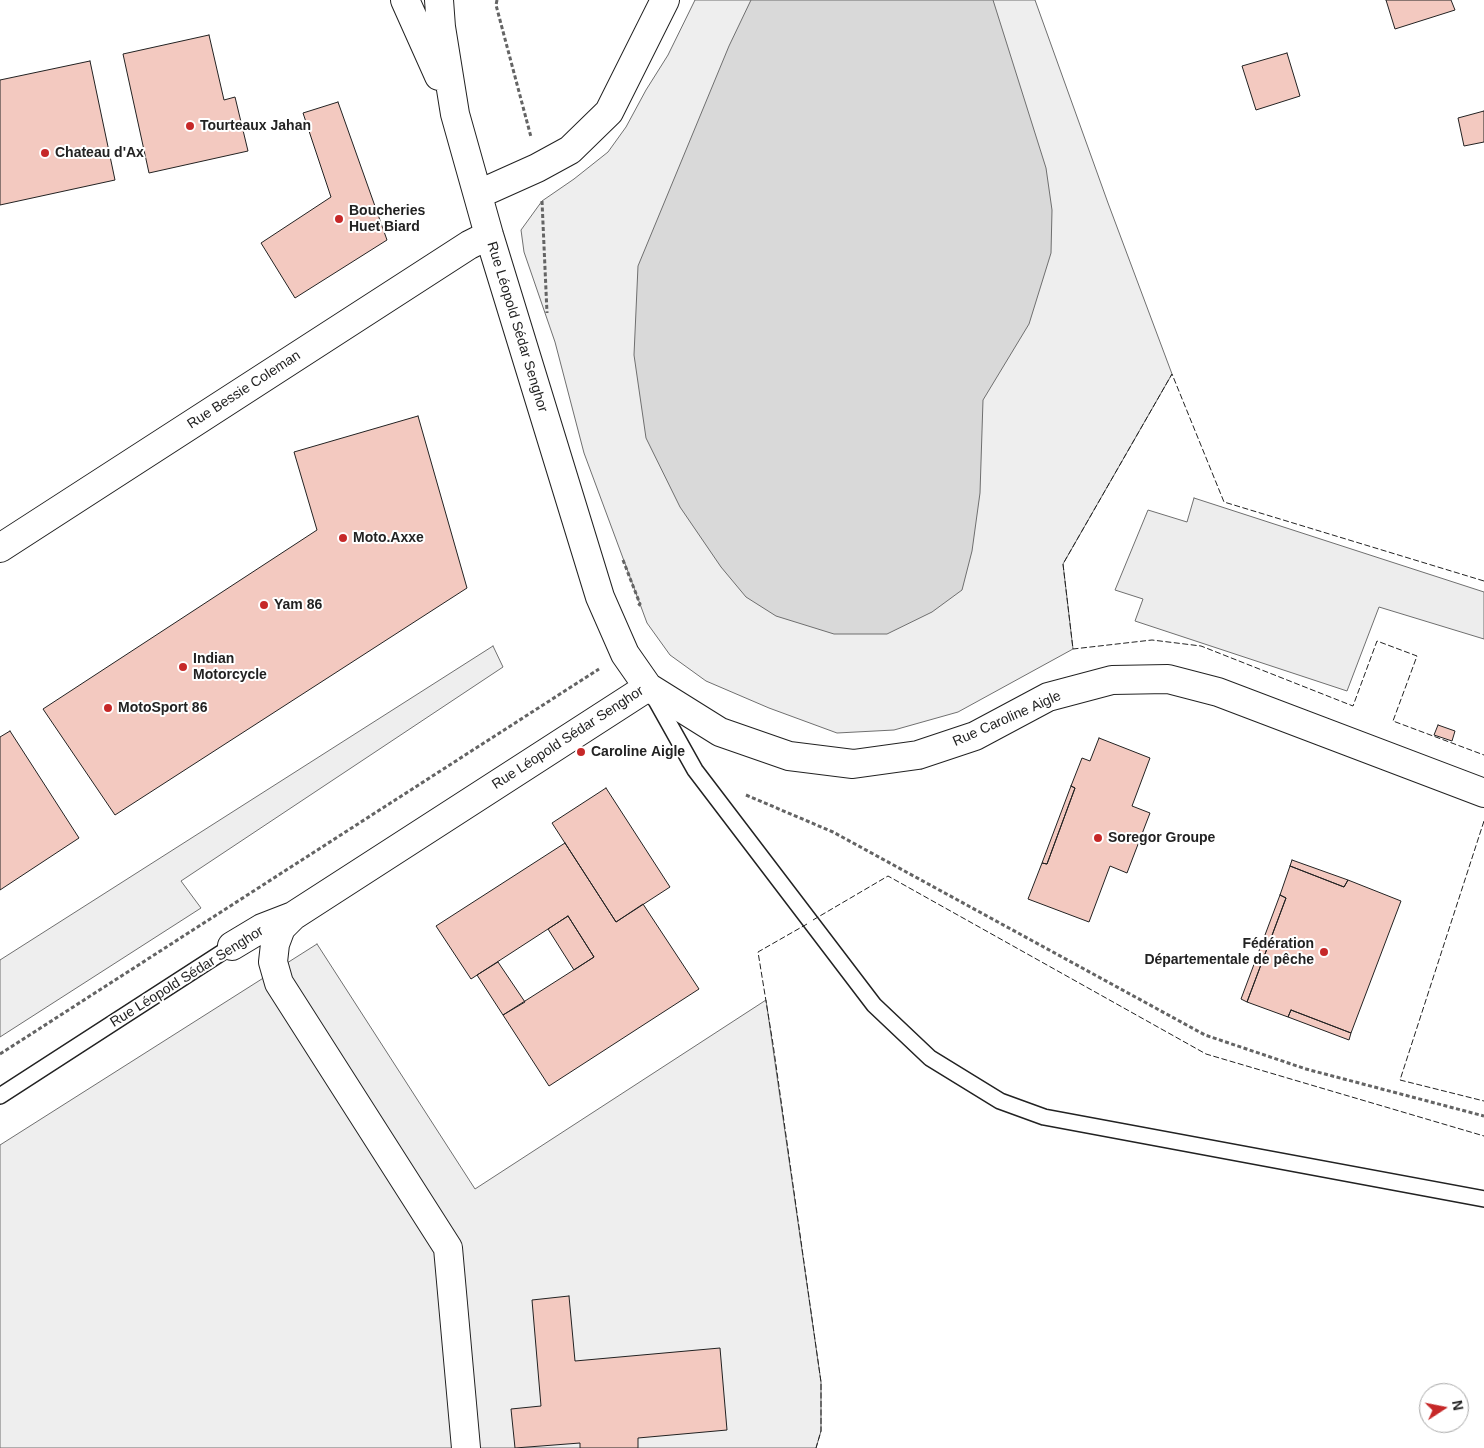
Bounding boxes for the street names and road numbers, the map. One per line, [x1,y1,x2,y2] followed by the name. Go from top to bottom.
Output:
[483,240,551,414] street label: Rue Léopold Sédar Senghor
[184,347,304,433] street label: Rue Bessie Coleman
[489,683,647,793] street label: Rue Léopold Sédar Senghor
[950,688,1064,750] street label: Rue Caroline Aigle
[107,923,267,1031] street label: Rue Léopold Sédar Senghor

